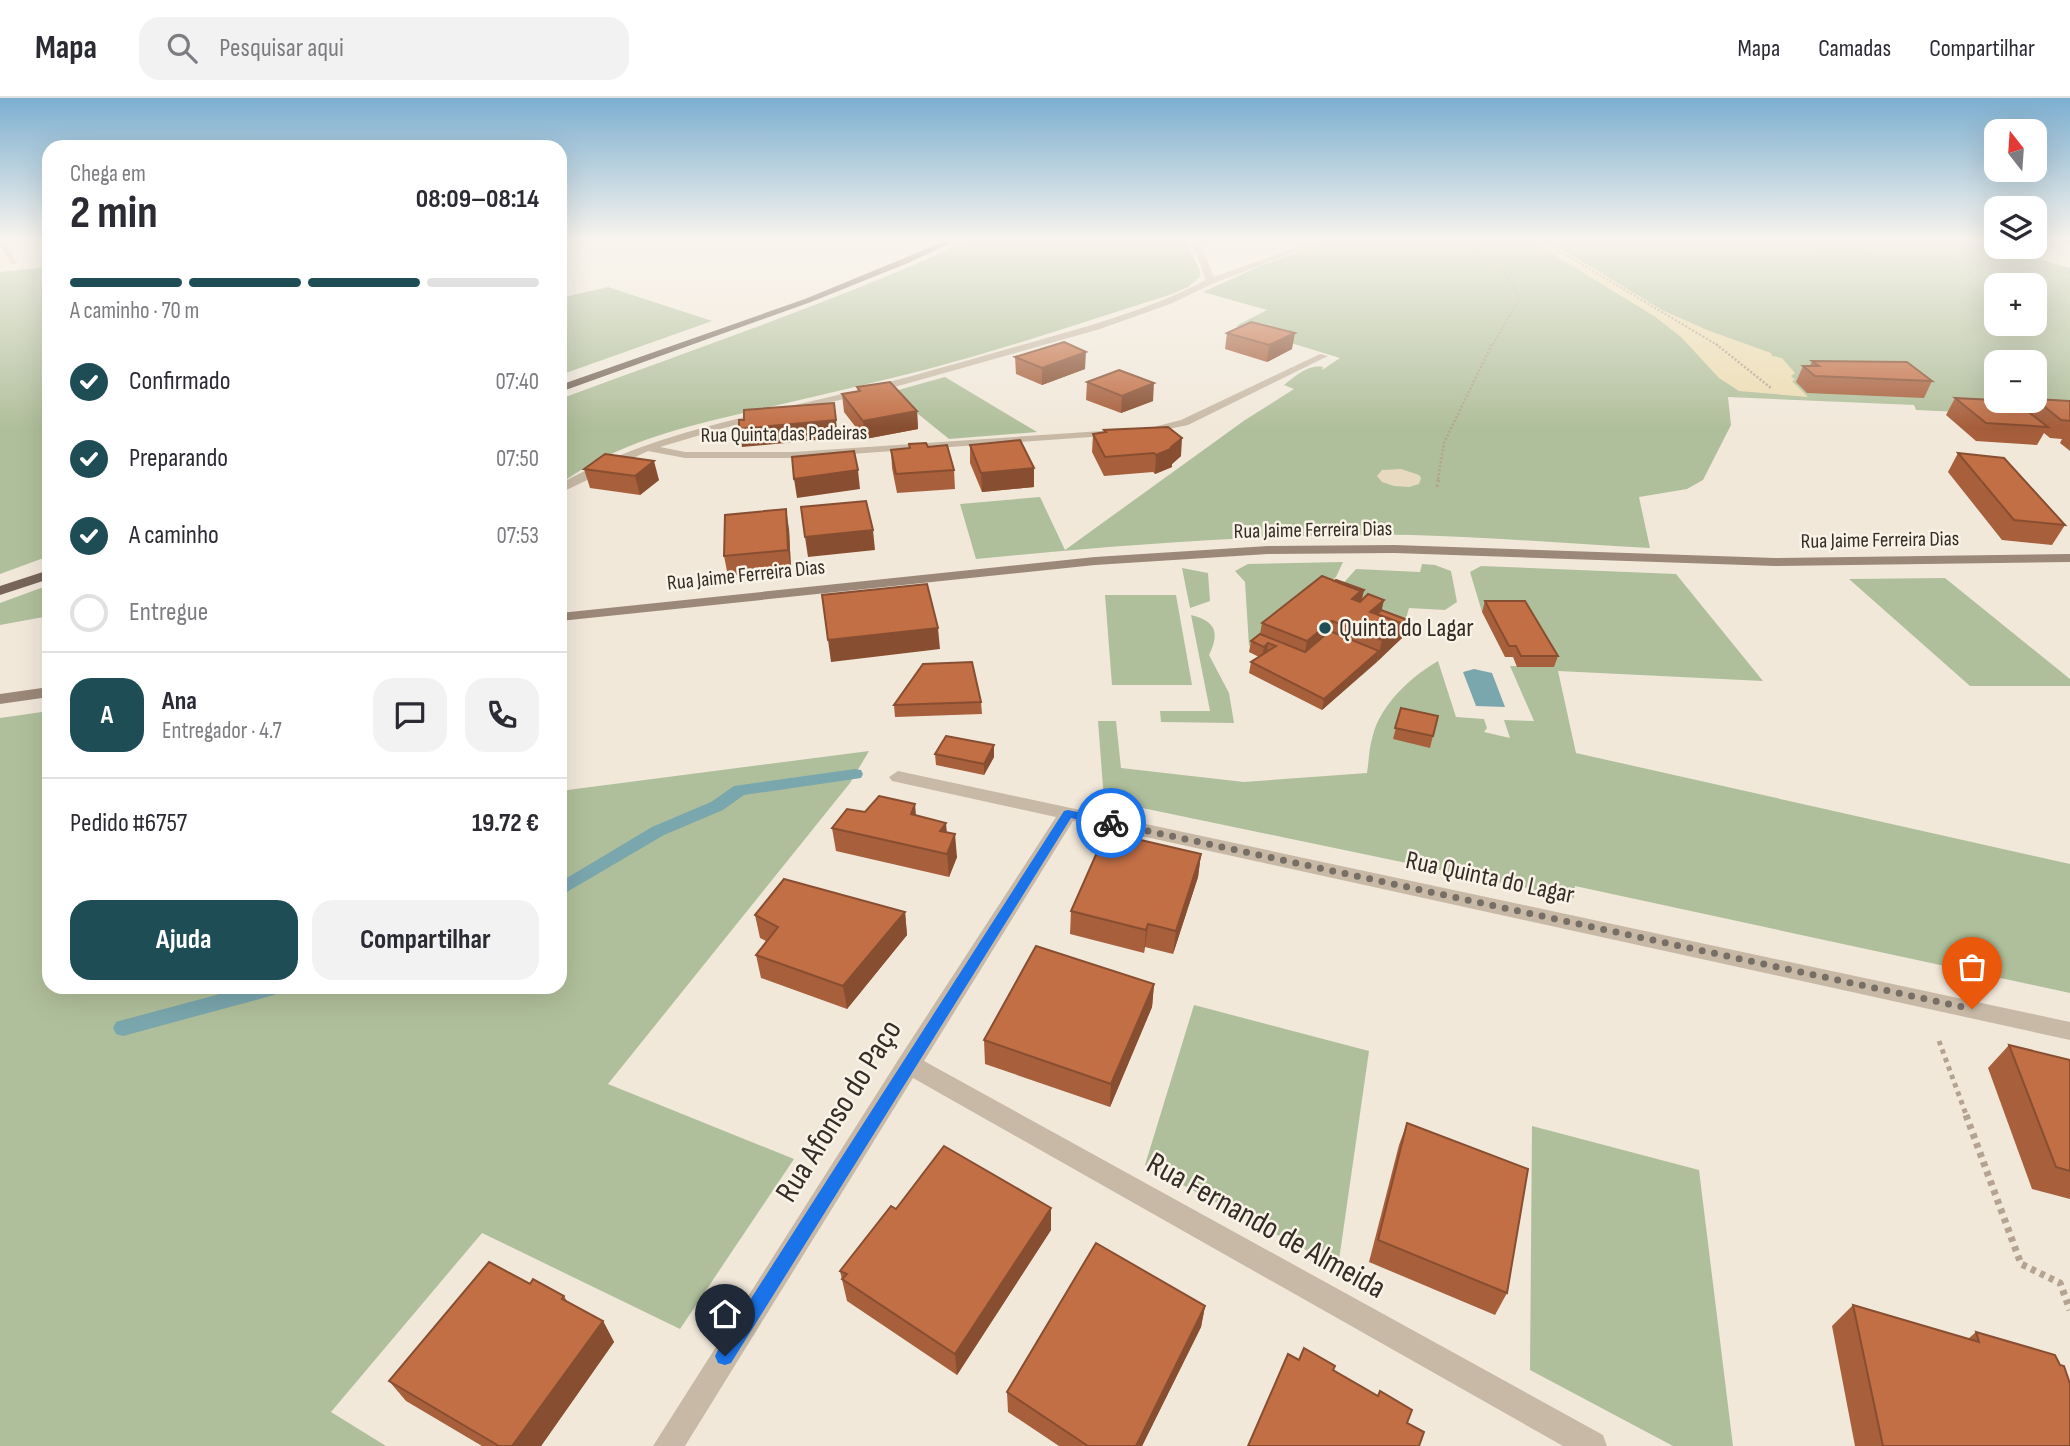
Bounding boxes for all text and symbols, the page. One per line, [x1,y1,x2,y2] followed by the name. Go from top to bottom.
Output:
[139,17,629,80] search box
[35,28,97,68] text: Mapa
[163,29,201,67] icon: search
[219,33,344,64] text: Pesquisar aqui
[1738,34,1780,63] text: Mapa
[1818,34,1891,63] text: Camadas
[1929,34,2035,63] text: Compartilhar
[1984,119,2048,182] north arrow
[1984,119,2047,413] map controls
[70,160,146,188] text: Chega em
[416,184,539,215] text: 08:09–08:14
[70,186,158,241] text: 2 min
[1984,196,2047,259] button: layers
[1984,273,2047,336] button: +
[70,297,199,325] text: A caminho · 70 m
[1984,350,2047,413] button: −
[70,363,108,401] icon: check
[129,366,230,397] text: Confirmado
[496,368,539,396] text: 07:40
[700,420,868,448] street label: Rua Quinta das Padeiras
[70,440,108,478] icon: check
[129,443,228,474] text: Preparando
[496,445,539,473] text: 07:50
[1233,516,1393,544] street label: Rua Jaime Ferreira Dias
[70,517,108,555] icon: check
[129,520,219,551] text: A caminho
[497,522,539,550] text: 07:53
[1800,526,1960,554] street label: Rua Jaime Ferreira Dias
[666,554,826,596] street label: Rua Jaime Ferreira Dias
[129,597,208,628] text: Entregue
[1339,613,1474,644] place label: Quinta do Lagar
[1317,620,1333,636] marker: Quinta do Lagar
[373,678,447,752] button: chat
[465,678,539,752] button: phone
[162,686,197,717] text: Ana
[101,700,113,731] text: A
[162,717,282,745] text: Entregador · 4.7
[1076,788,1146,858] courier
[1092,804,1130,842] icon: bike
[70,808,187,839] text: Pedido #6757
[472,808,539,839] text: 19.72 €
[1403,845,1578,911] street label: Rua Quinta do Lagar
[70,900,298,980] button: Ajuda
[312,900,539,980] button: Compartilhar
[1942,937,2002,1009] pin
[1953,948,1991,986] icon: bag
[767,1013,911,1209] street label: Rua Afonso do Paço
[1140,1144,1392,1308] street label: Rua Fernando de Almeida
[695,1284,755,1356] pin
[706,1295,744,1333] icon: home

